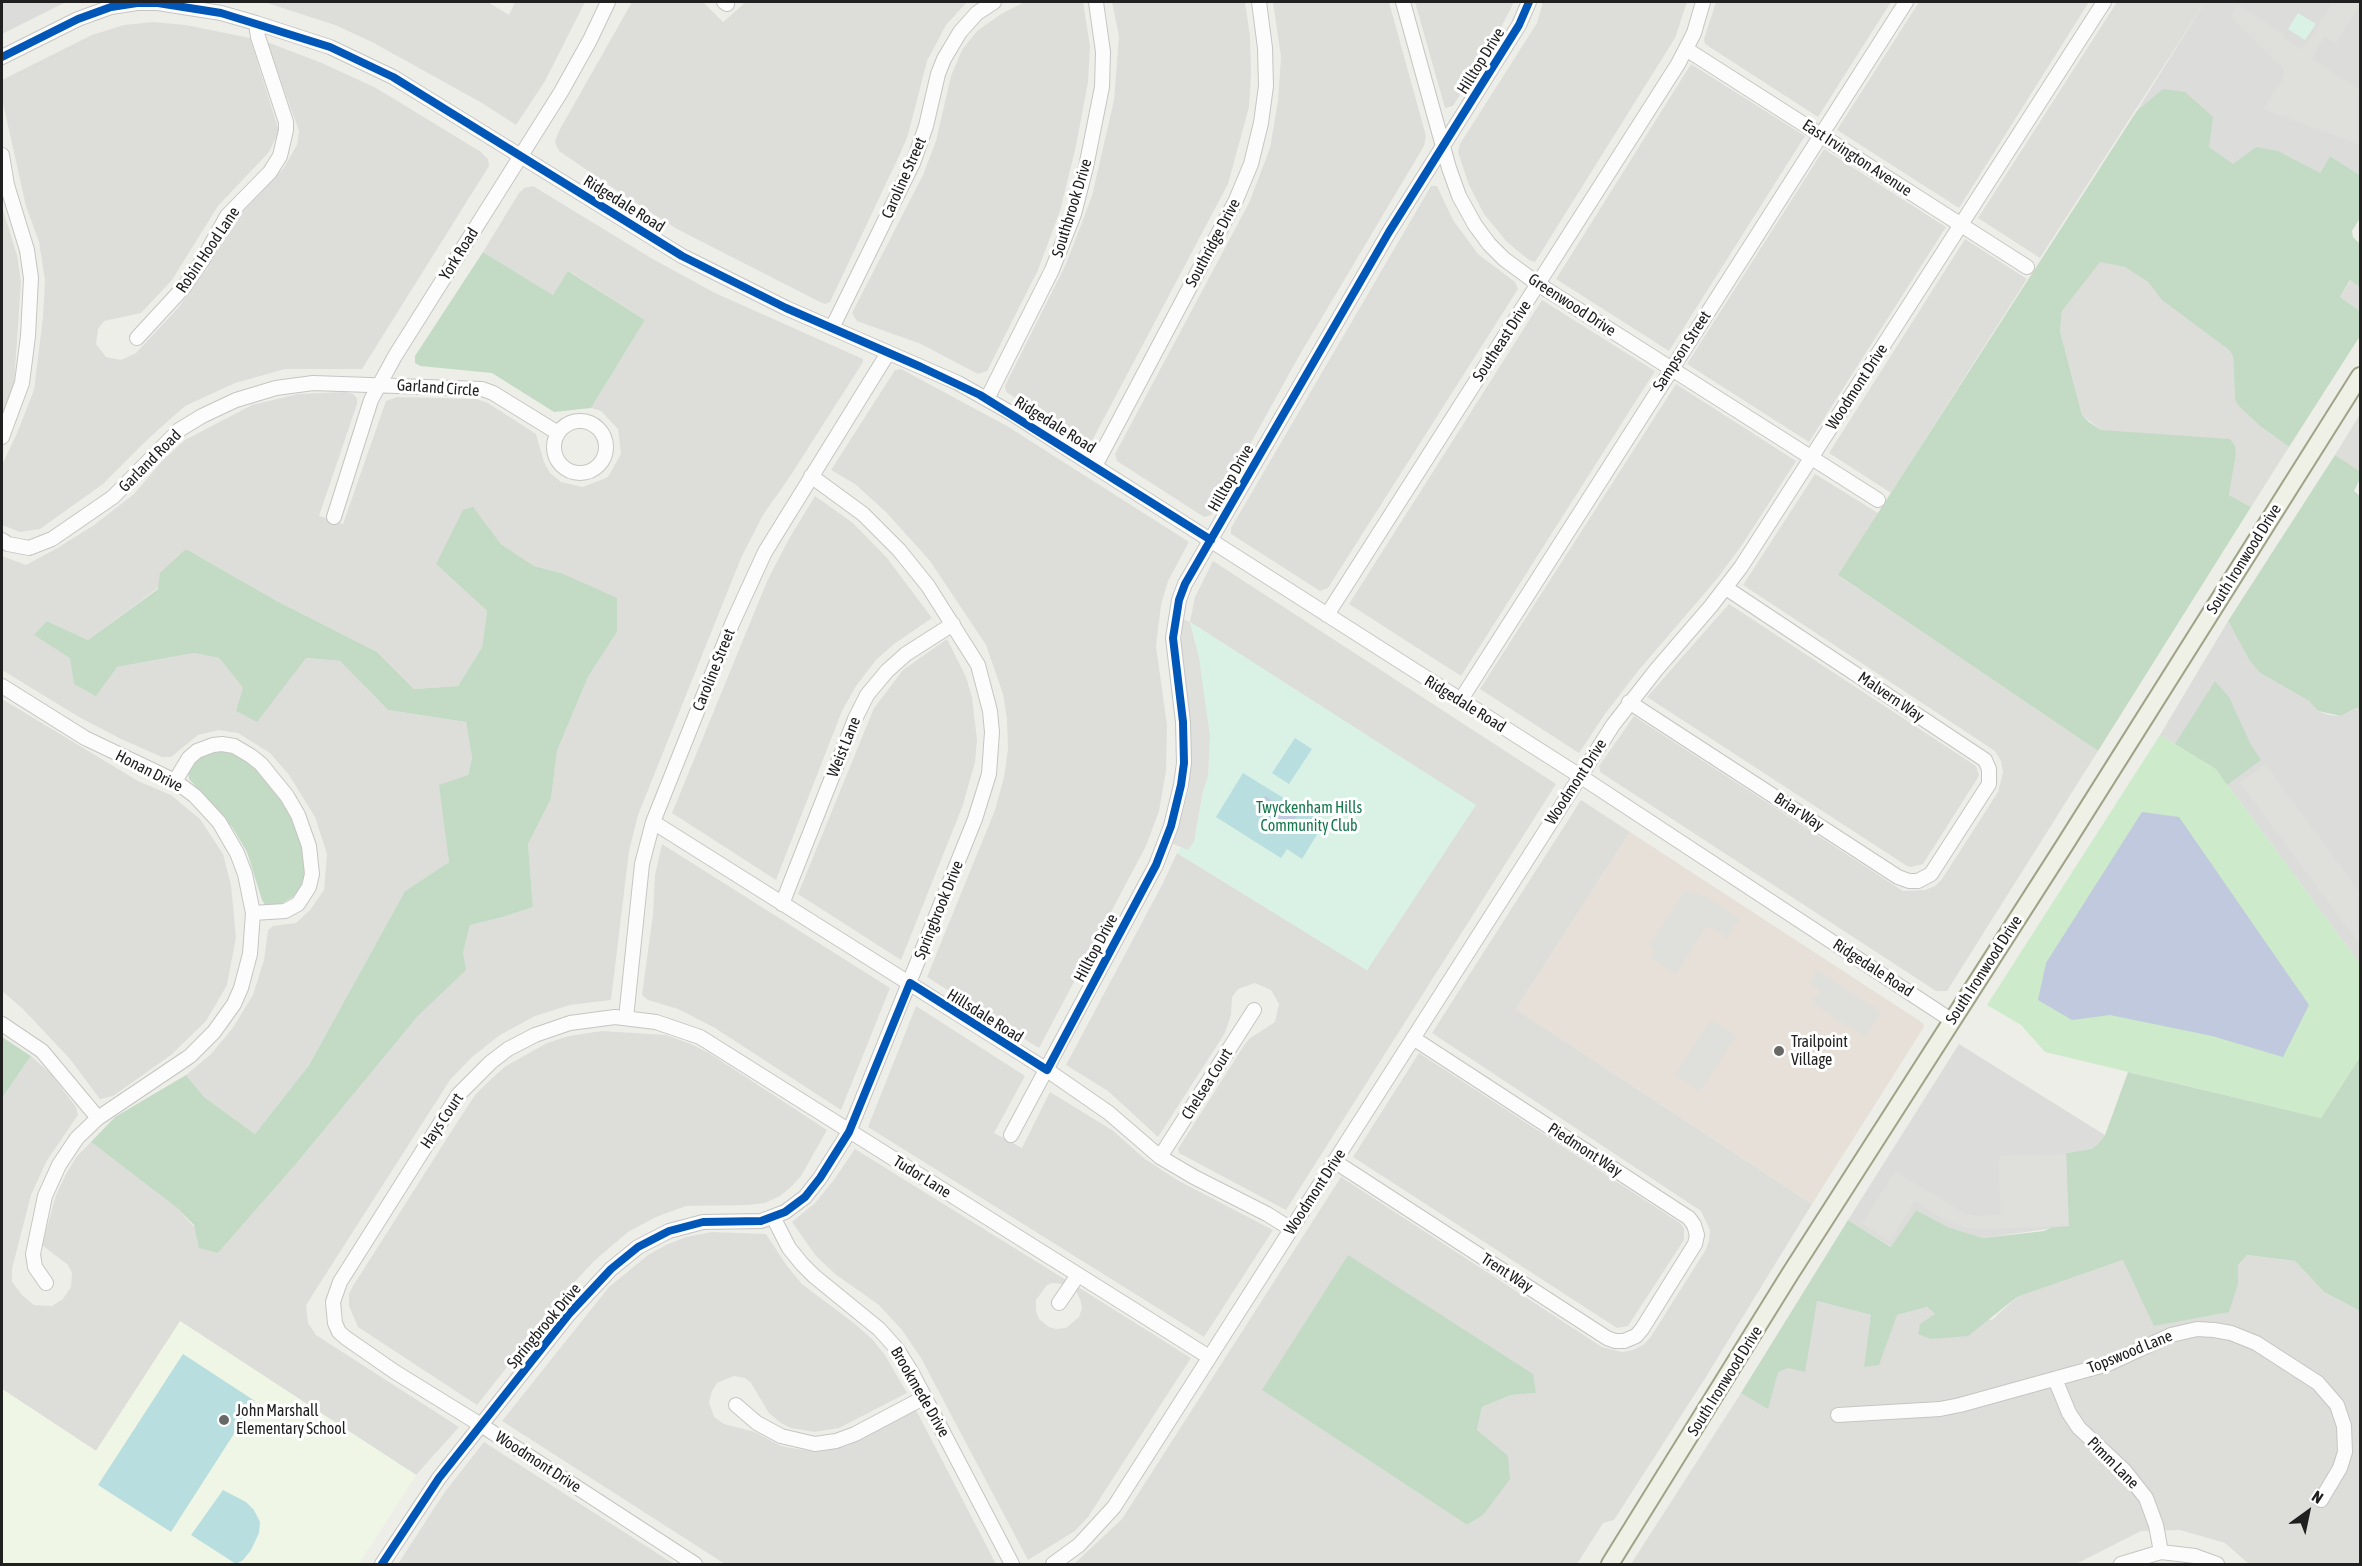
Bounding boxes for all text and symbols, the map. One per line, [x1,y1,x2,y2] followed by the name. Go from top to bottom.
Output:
[1453,24,1509,98] street label: Hilltop Drive
[1799,115,1915,201] street label: East Irvington Avenue
[878,134,930,222] street label: Caroline Street
[1048,156,1096,260] street label: Southbrook Drive
[580,171,668,237] street label: Ridgedale Road
[1182,195,1244,291] street label: Southridge Drive
[172,203,244,297] street label: Robin Hood Lane
[435,224,483,284] street label: York Road
[1525,270,1619,340] street label: Greenwood Drive
[1469,297,1535,385] street label: Southeast Drive
[1649,307,1715,395] street label: Sampson Street
[1822,341,1892,433] street label: Woodmont Drive
[396,376,480,400] street label: Garland Circle
[1011,392,1099,458] street label: Ridgedale Road
[115,426,185,496] street label: Garland Road
[1204,441,1258,515] street label: Hilltop Drive
[2203,501,2285,617] street label: South Ironwood Drive
[689,626,739,714] street label: Caroline Street
[1854,668,1928,726] street label: Malvern Way
[1421,671,1509,737] street label: Ridgedale Road
[823,714,865,780] street label: Weist Lane
[1541,736,1611,828] street label: Woodmont Drive
[112,746,186,796] street label: Honan Drive
[1771,789,1827,835] street label: Briar Way
[1256,798,1362,836] park label: Twyckenham Hills Community Club
[910,858,968,962] street label: Springbrook Drive
[1070,911,1122,985] street label: Hilltop Drive
[1942,912,2026,1028] street label: South Ironwood Drive
[1829,935,1917,1001] street label: Ridgedale Road
[943,985,1027,1047] street label: Hillsdale Road
[1791,1032,1848,1070] place label: Trailpoint Village
[1772,1044,1786,1058] marker: Trailpoint Village
[1177,1045,1237,1123] street label: Chelsea Court
[416,1090,468,1152] street label: Hays Court
[1544,1119,1626,1181] street label: Piedmont Way
[1280,1146,1350,1238] street label: Woodmont Drive
[890,1152,954,1202] street label: Tudor Lane
[1478,1249,1536,1297] street label: Trent Way
[503,1280,585,1372] street label: Springbrook Drive
[1684,1323,1766,1439] street label: South Ironwood Drive
[2085,1326,2175,1378] street label: Topswood Lane
[886,1343,954,1441] street label: Brookmede Drive
[236,1401,346,1439] place label: John Marshall Elementary School
[217,1413,231,1427] marker: John Marshall Elementary School
[492,1427,584,1497] street label: Woodmont Drive
[2083,1433,2143,1493] street label: Pimm Lane
[2278,1482,2338,1542] north arrow
[2309,1487,2327,1507] text: N

